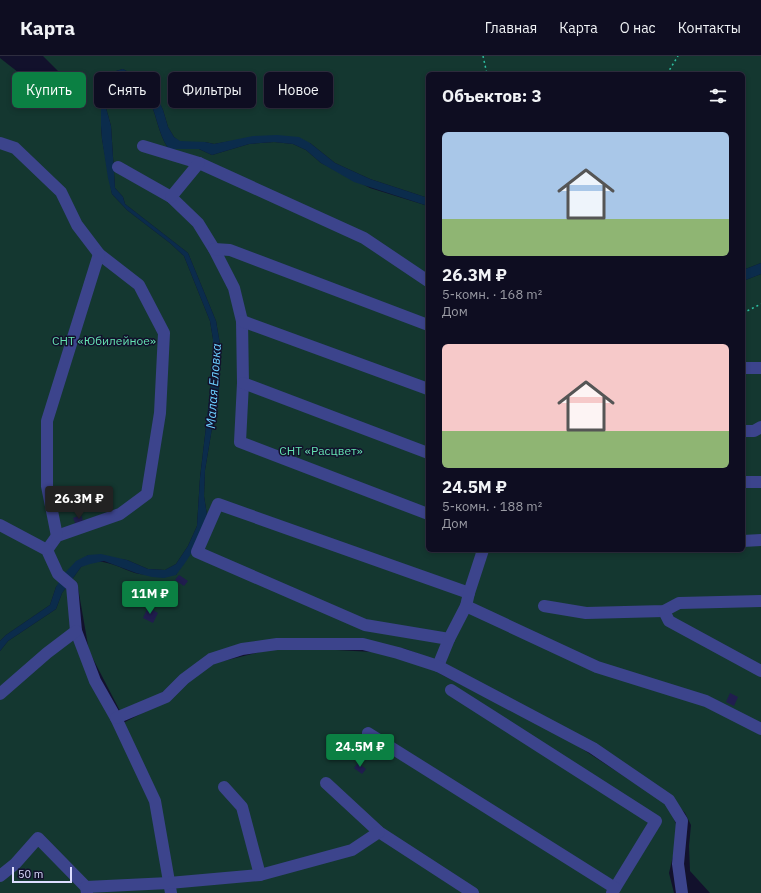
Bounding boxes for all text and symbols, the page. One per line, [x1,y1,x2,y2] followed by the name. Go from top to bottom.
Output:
[20,16,75,40] text: Карта
[485,19,537,37] text: Главная
[559,19,598,37] text: Карта
[620,19,656,37] text: О нас
[678,19,741,37] text: Контакты
[12,72,86,108] chip: Купить
[94,72,160,108] chip: Снять
[168,72,256,108] chip: Фильтры
[264,72,333,108] chip: Новое
[442,85,542,107] text: Объектов: 3
[707,85,729,107] icon: filters
[550,158,622,230] icon: home
[442,264,507,286] text: 26.3M ₽
[442,286,542,303] text: 5-комн. · 168 m²
[442,303,468,320] text: Дом
[52,333,156,348] park label: СНТ «Юбилейное»
[202,343,225,429] water label: Малая Еловка
[550,370,622,442] icon: home
[279,443,363,458] park label: СНТ «Расцвет»
[442,476,507,498] text: 24.5M ₽
[42,486,116,520] pin: 26.3M ₽
[54,490,104,507] text: 26.3M ₽
[442,498,542,515] text: 5-комн. · 188 m²
[442,515,468,532] text: Дом
[122,581,178,615] pin: 11M ₽
[131,585,169,602] text: 11M ₽
[323,734,397,768] pin: 24.5M ₽
[335,738,385,755] text: 24.5M ₽
[12,865,72,884] scale bar
[18,867,43,881] text: 50 m

